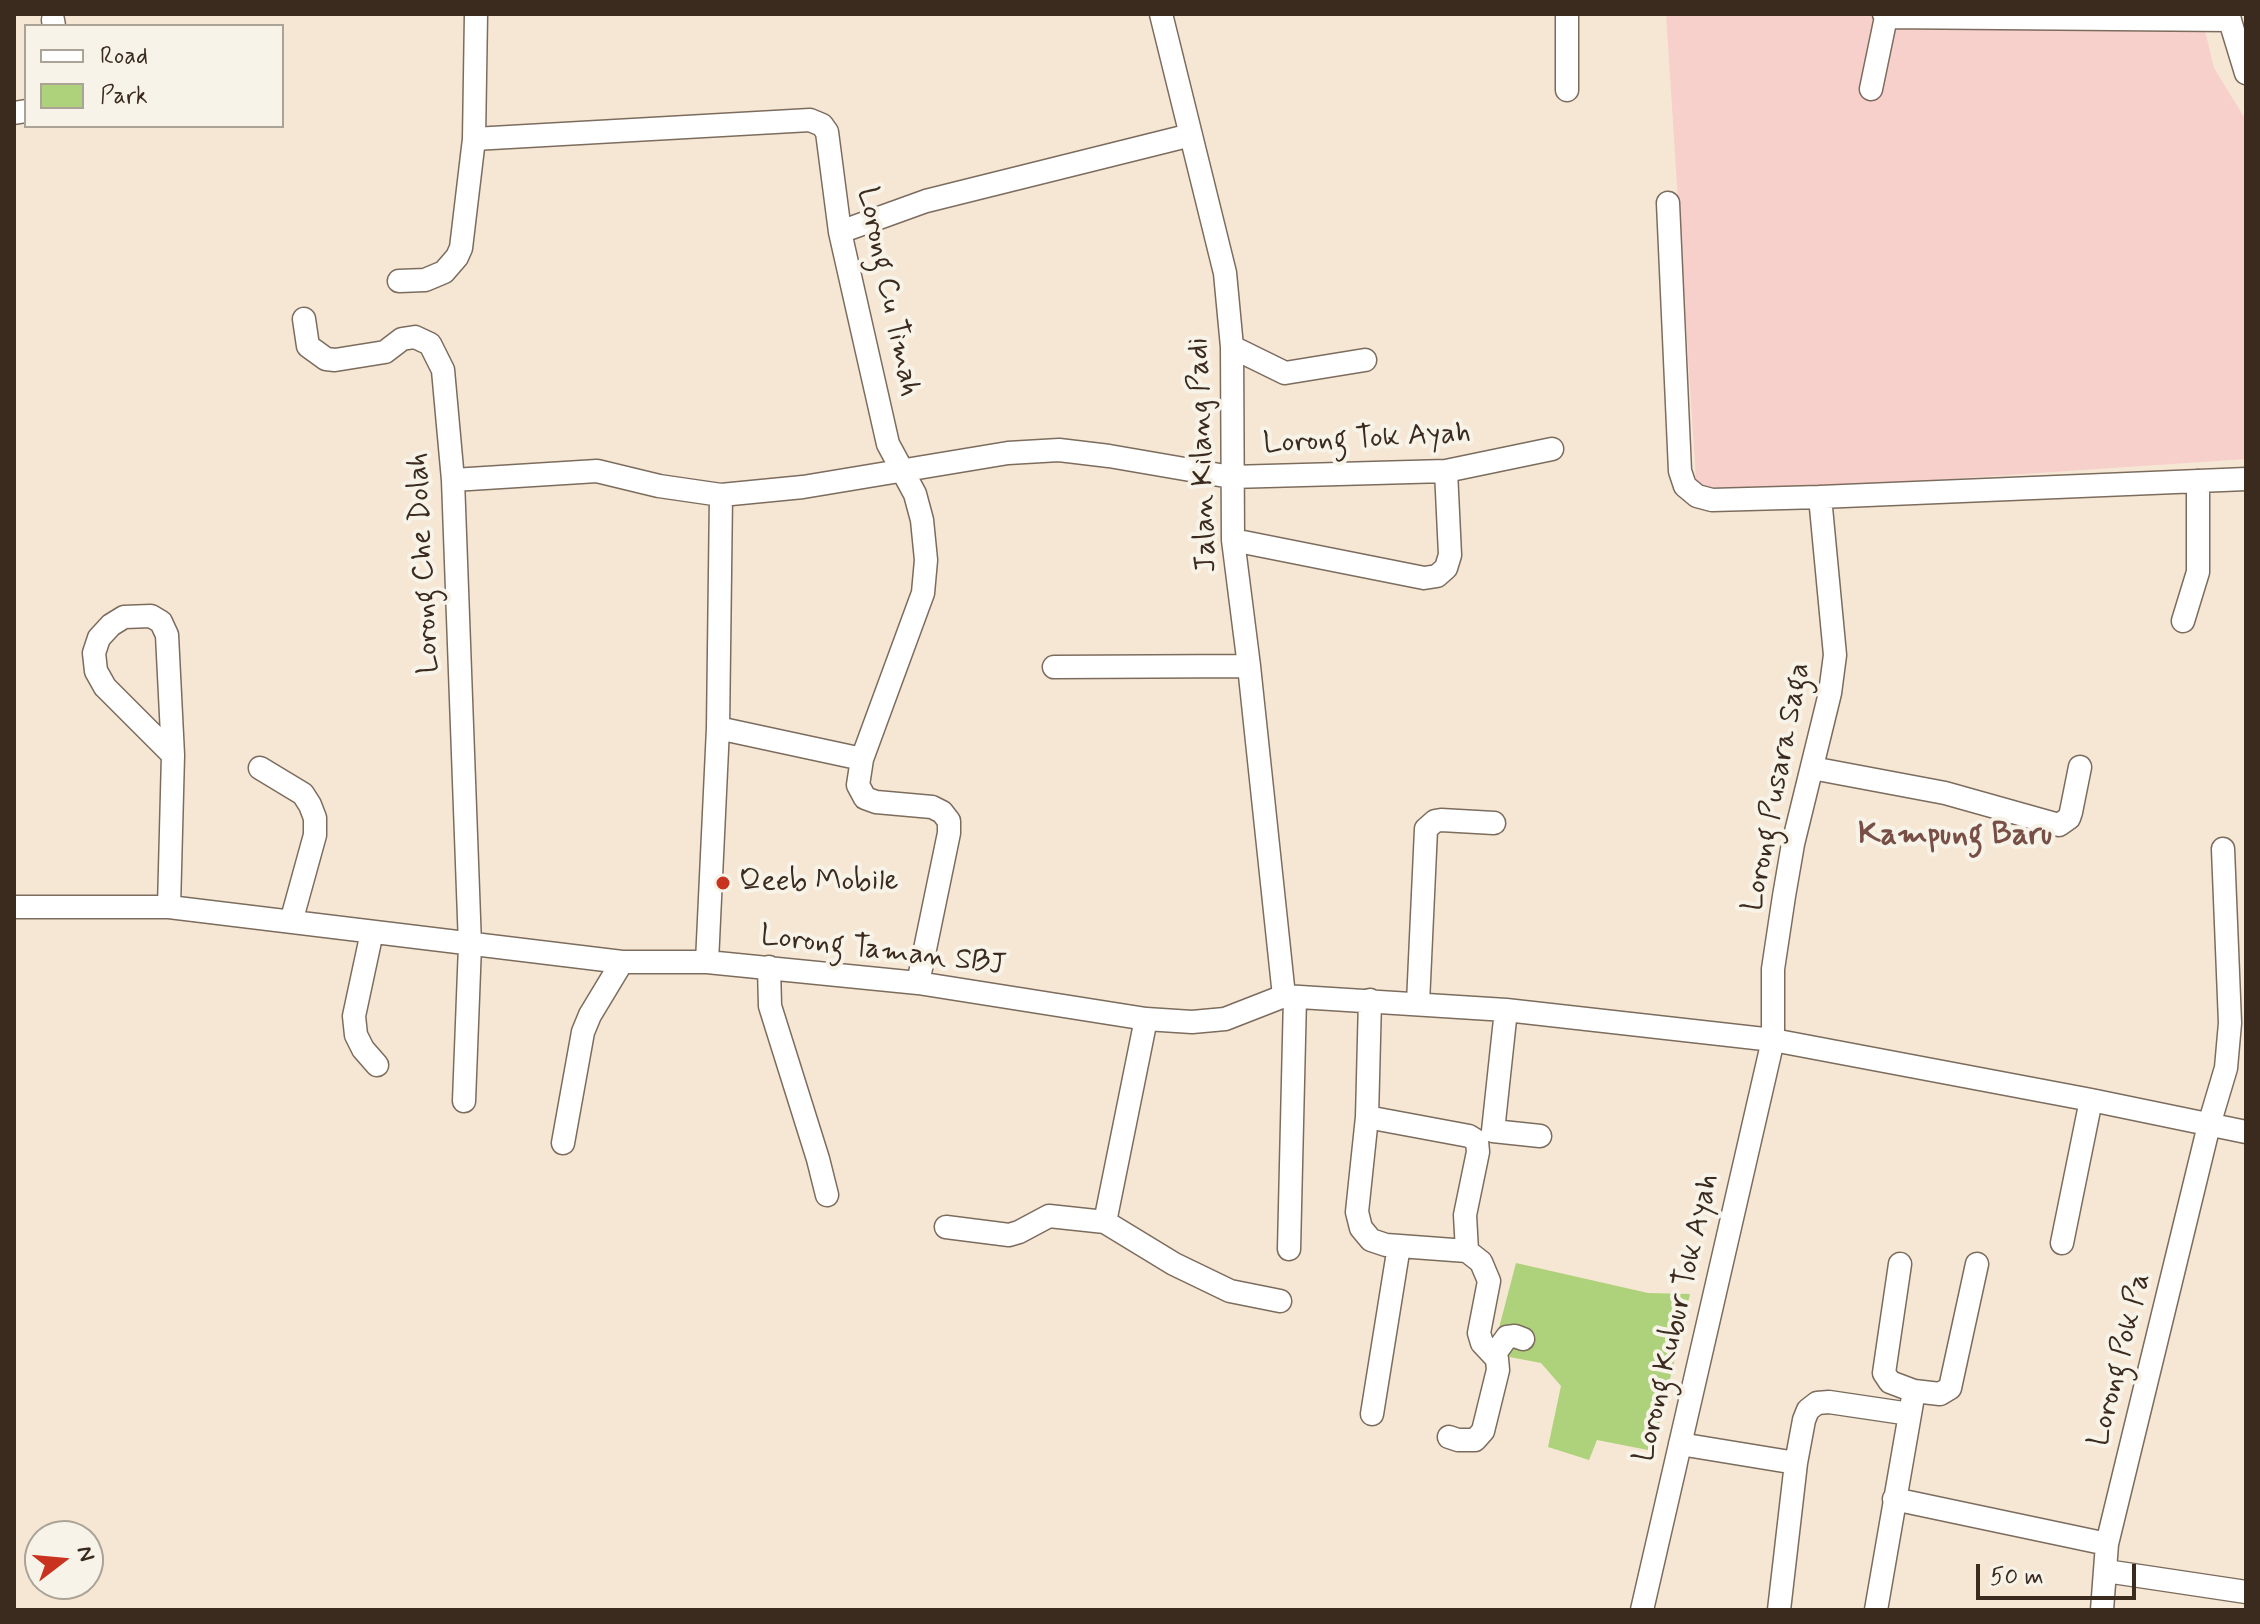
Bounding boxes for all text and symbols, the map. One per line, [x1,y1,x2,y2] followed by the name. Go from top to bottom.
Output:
[24,24,284,128] legend
[100,41,148,72] text: Road
[100,81,148,112] text: Park
[847,184,927,400] street label: Lorong Cu Timah
[1182,337,1226,573] street label: Jalan Kilang Padi
[1262,417,1472,463] street label: Lorong Tok Ayah
[401,452,449,674] street label: Lorong Che Dolah
[1736,660,1820,914] street label: Lorong Pusara Saga
[1858,817,2052,855] district label: Kampung Baru
[739,865,899,901] place label: Qeeb Mobile
[714,874,732,892] marker: Qeeb Mobile
[758,919,1008,985] street label: Lorong Taman SBJ
[1627,1170,1729,1466] street label: Lorong Kubur Tok Ayah
[2082,1270,2160,1450] street label: Lorong Pok Pa
[24,1520,104,1600] north arrow
[70,1543,101,1565] text: N
[1980,1548,2140,1598] scale bar
[1990,1562,2044,1593] text: 50 m

